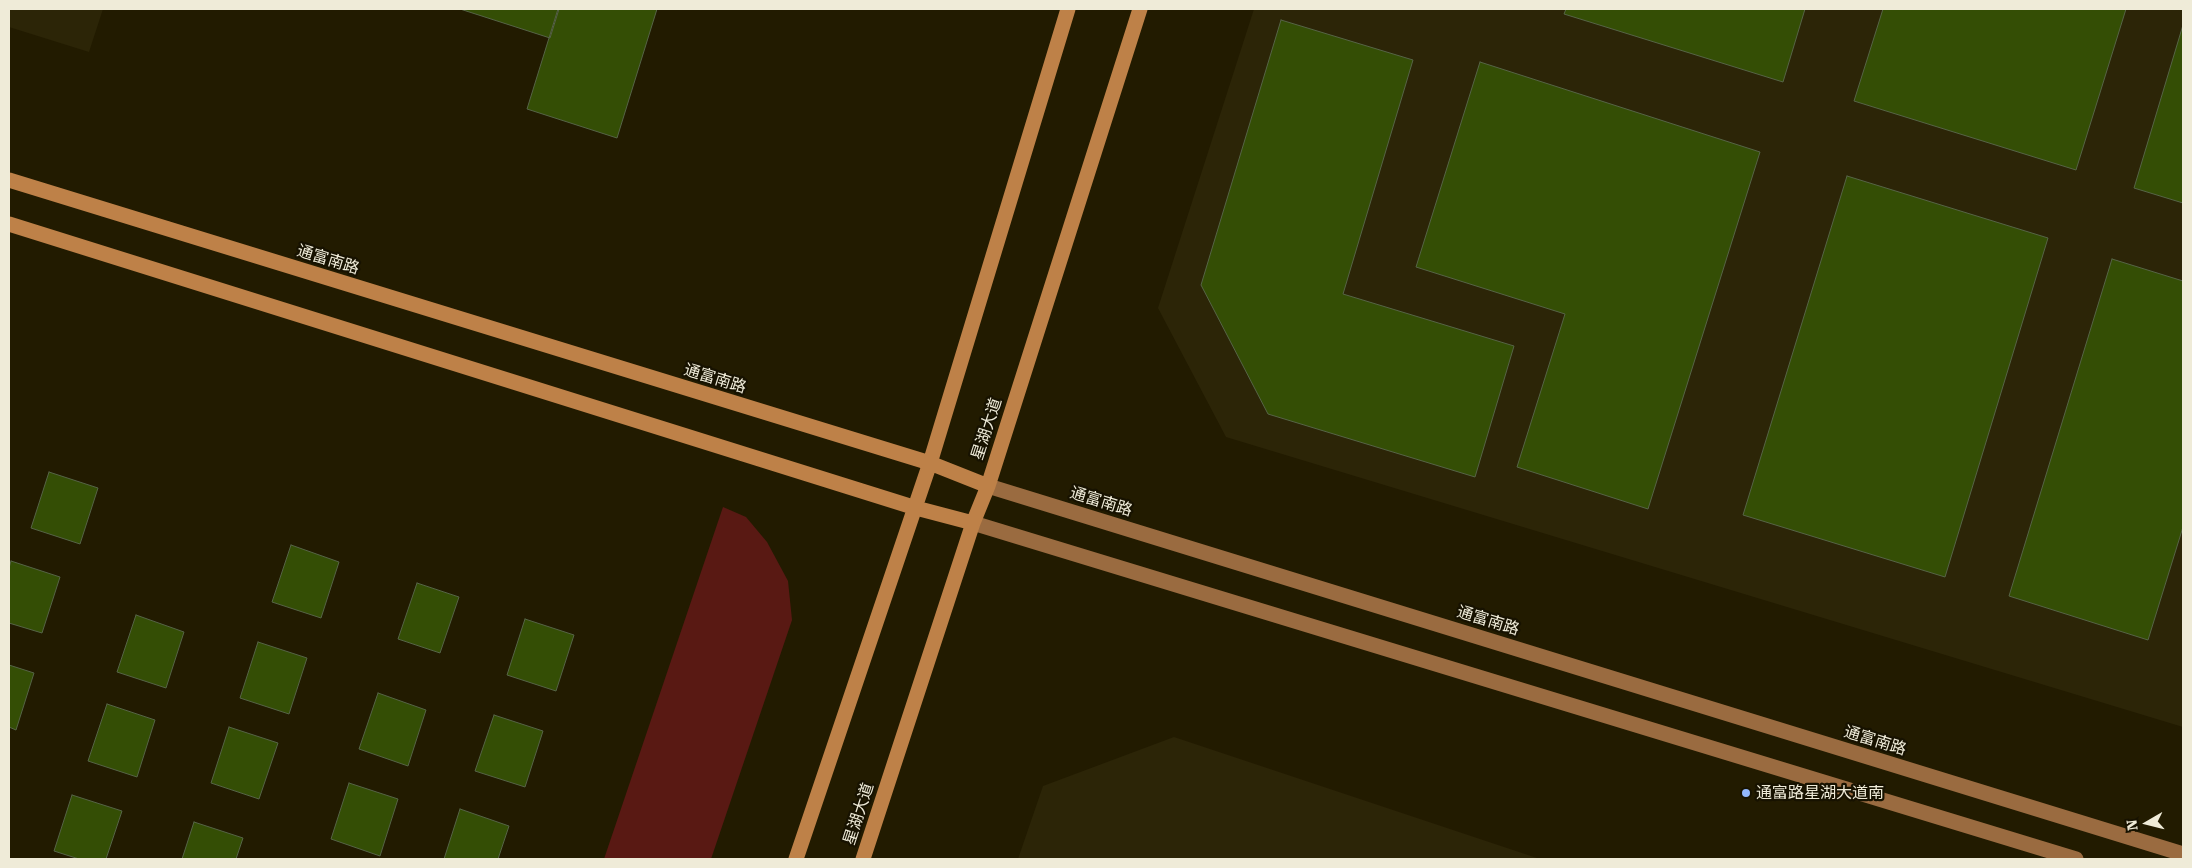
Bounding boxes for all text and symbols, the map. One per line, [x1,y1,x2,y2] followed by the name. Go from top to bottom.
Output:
[295,241,361,279] street label: 通富南路
[682,360,748,398] street label: 通富南路
[968,396,1006,462] street label: 星湖大道
[1068,483,1134,521] street label: 通富南路
[1455,602,1521,640] street label: 通富南路
[1842,722,1908,760] street label: 通富南路
[840,781,878,847] street label: 星湖大道
[1756,783,1884,803] place label: 通富路星湖大道南
[1740,787,1752,799] marker: 通富路星湖大道南
[2122,798,2172,848] north arrow
[2123,819,2141,832] text: N

